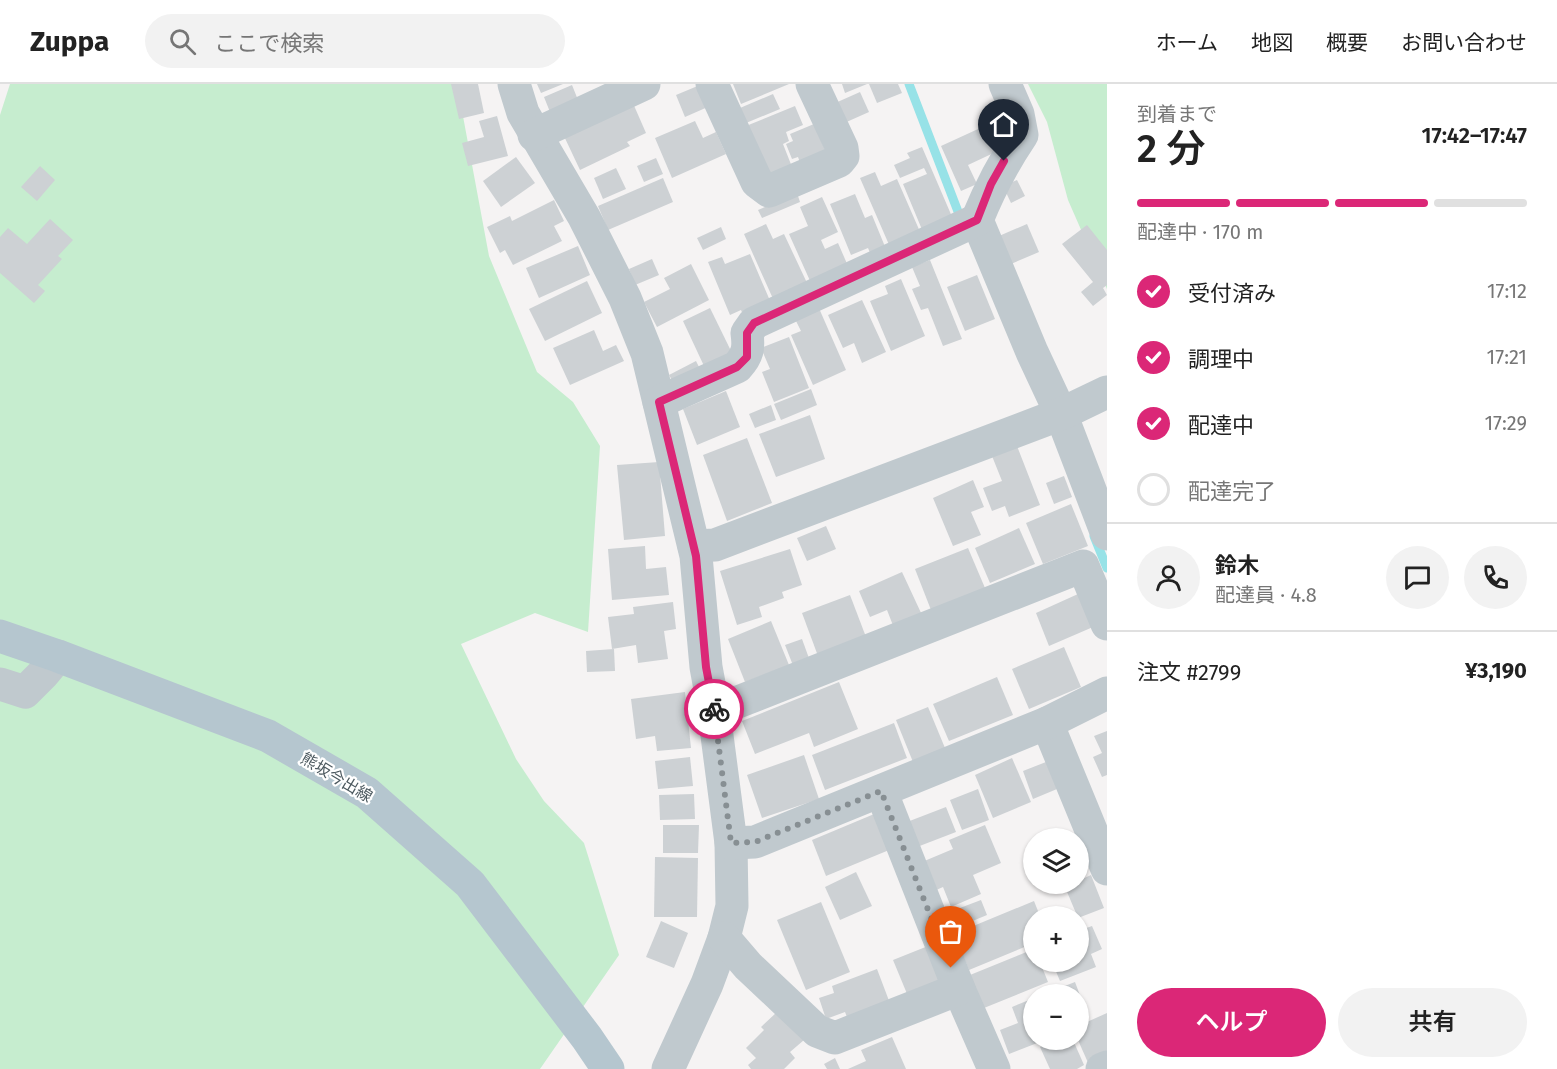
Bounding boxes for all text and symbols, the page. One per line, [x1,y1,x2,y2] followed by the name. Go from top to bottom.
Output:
[145,14,565,68] search box
[30,25,109,58] text: Zuppa
[166,25,199,58] icon: search
[214,30,324,57] text: ここで検索
[1156,30,1218,56] text: ホーム
[1251,30,1293,56] text: 地図
[1326,30,1368,56] text: 概要
[1401,30,1527,56] text: お問い合わせ
[978,99,1029,161] pin
[1137,102,1217,126] text: 到着まで
[987,108,1020,141] icon: home
[1421,122,1527,149] text: 17:42–17:47
[1137,126,1205,172] text: 2 分
[1137,220,1263,244] text: 配達中 · 170 m
[1137,275,1170,308] icon: check
[1487,279,1527,303] text: 17:12
[1188,280,1276,307] text: 受付済み
[1137,341,1170,374] icon: check
[1487,345,1527,369] text: 17:21
[1188,346,1254,373] text: 調理中
[1137,407,1170,440] icon: check
[1484,411,1527,435] text: 17:29
[1188,412,1254,439] text: 配達中
[1188,478,1276,505] text: 配達完了
[1137,546,1200,609] button: person
[1386,546,1449,609] button: chat
[1464,546,1527,609] button: phone
[1215,552,1259,579] text: 鈴木
[1215,583,1317,607] text: 配達員 · 4.8
[1465,657,1527,684] text: ¥3,190
[1137,659,1241,686] text: 注文 #2799
[684,679,744,739] courier
[698,693,731,726] icon: bike
[298,749,376,806] street label: 熊坂今出線
[1023,828,1089,1050] map controls
[1023,828,1089,894] button: layers
[925,906,976,968] pin
[1023,906,1089,972] button: +
[934,915,967,948] icon: bag
[1023,984,1089,1050] button: −
[1137,988,1326,1057] button: ヘルプ
[1338,988,1527,1057] button: 共有

